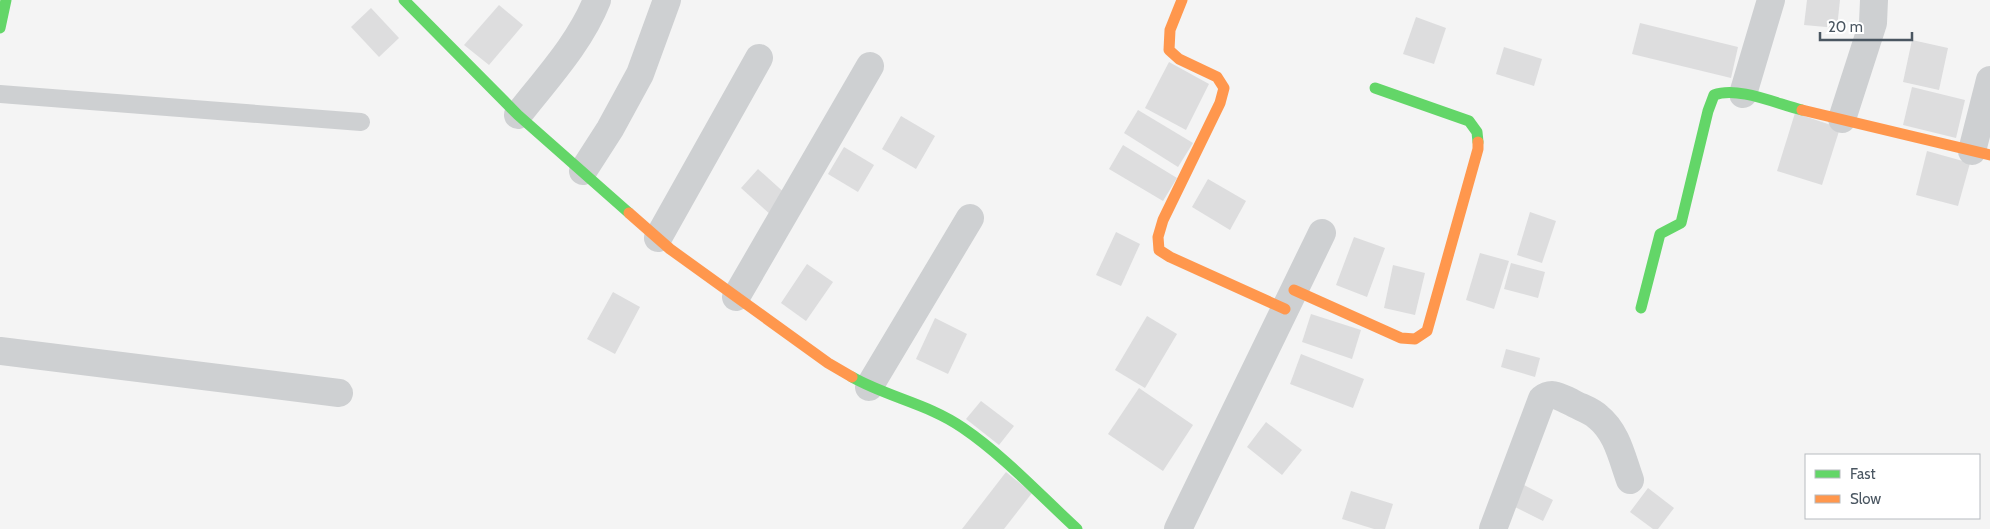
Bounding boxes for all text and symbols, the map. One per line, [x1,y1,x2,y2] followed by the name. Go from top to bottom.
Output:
[1820,10,1912,42] scale bar
[1828,18,1863,36] text: 20 m
[1805,454,1980,519] legend
[1850,465,1875,483] text: Fast
[1850,490,1881,508] text: Slow

